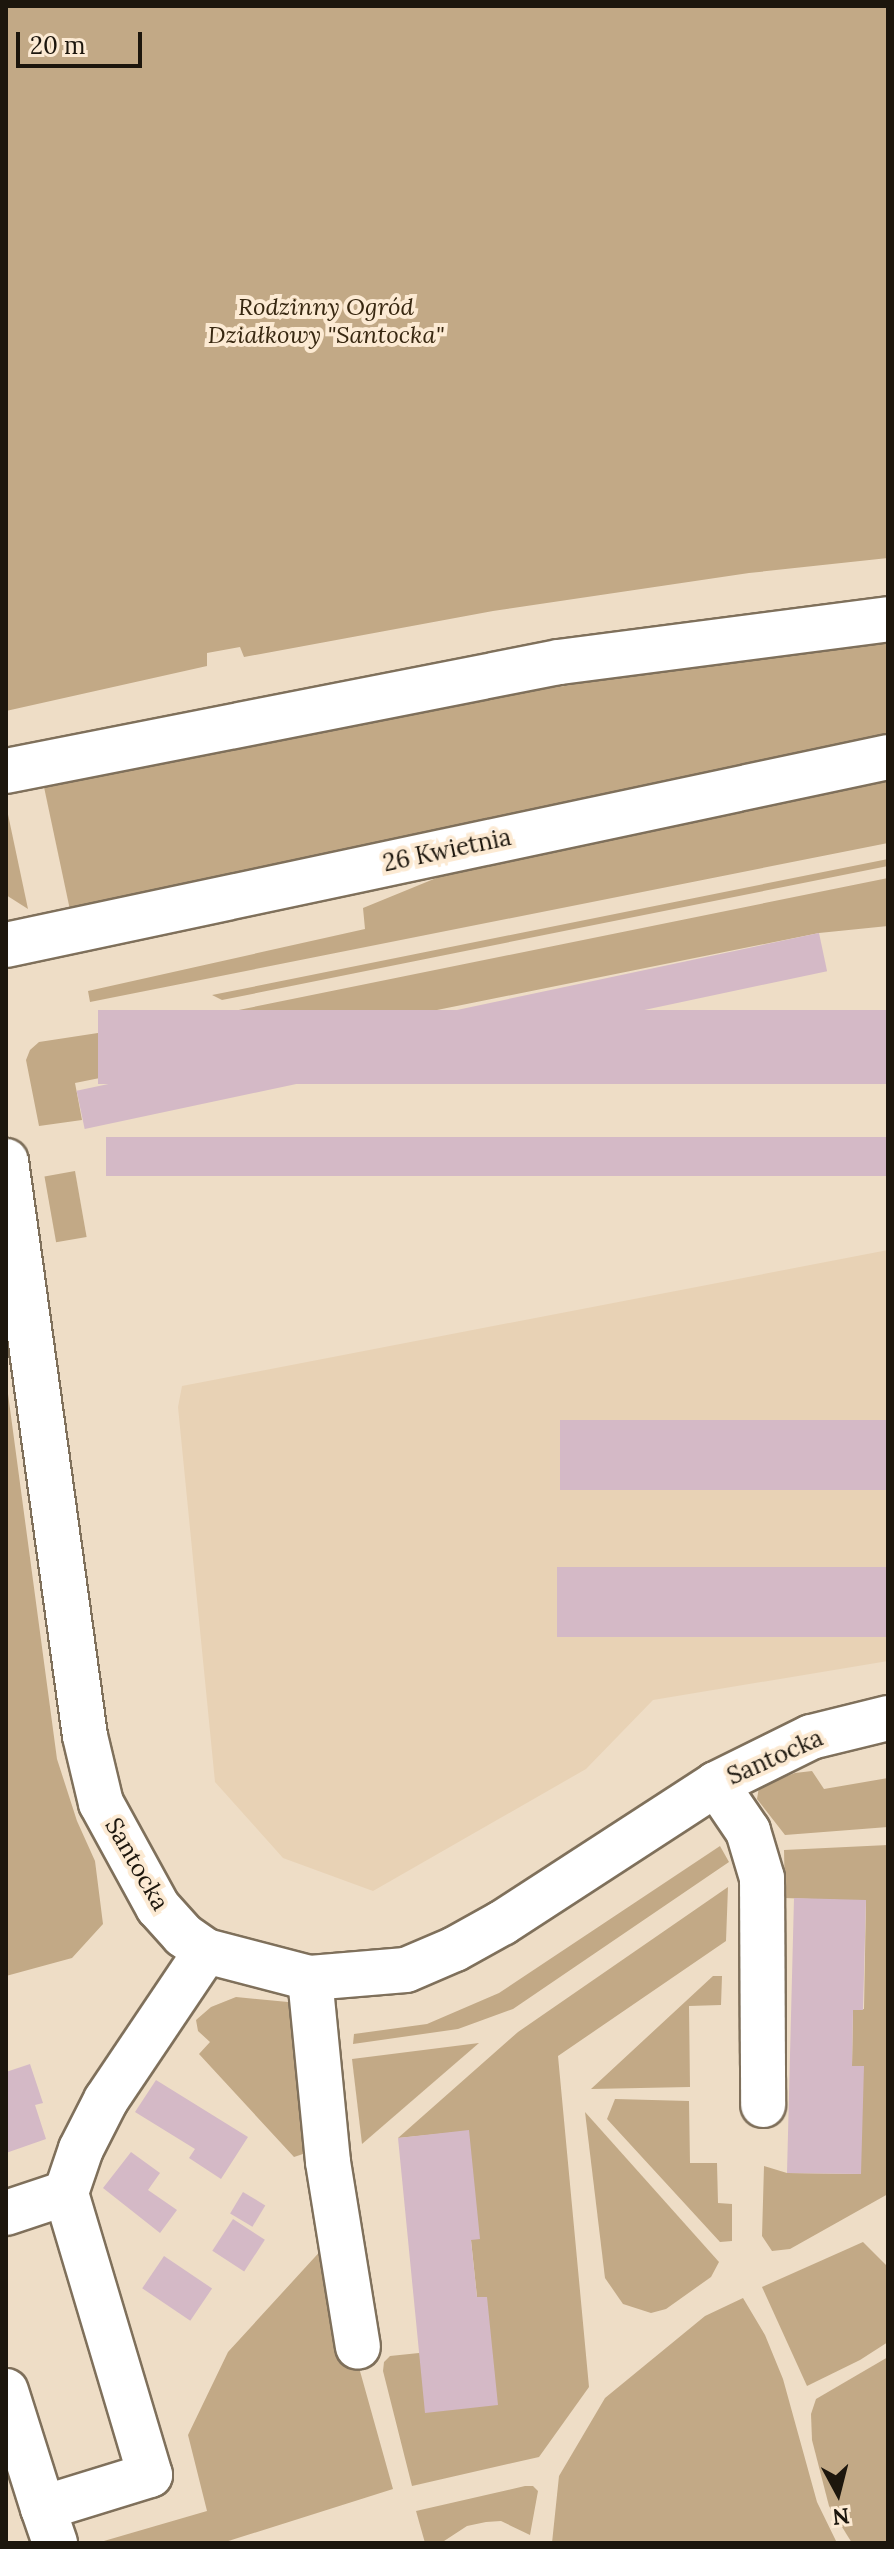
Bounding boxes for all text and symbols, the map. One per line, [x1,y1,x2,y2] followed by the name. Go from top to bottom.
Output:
[20,16,146,66] scale bar
[30,30,86,61] text: 20 m
[208,293,444,349] park label: Rodzinny Ogród Działkowy "Santocka"
[380,822,514,878] street label: 26 Kwietnia
[723,1723,827,1791] street label: Santocka
[99,1813,175,1915] street label: Santocka
[798,2453,878,2533] north arrow
[831,2502,851,2532] text: N

